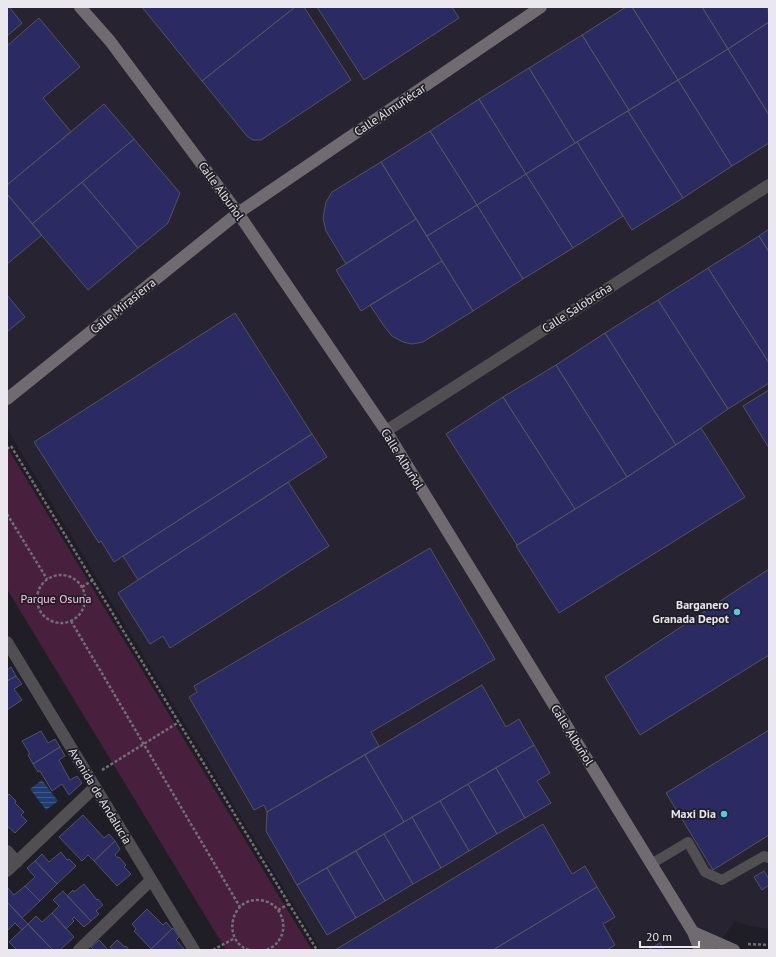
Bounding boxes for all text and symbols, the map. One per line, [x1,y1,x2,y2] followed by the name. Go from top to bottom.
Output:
[351,80,428,139] street label: Calle Almuñécar
[195,159,248,223] street label: Calle Albuñol
[87,275,159,337] street label: Calle Mirasierra
[539,279,615,336] street label: Calle Salobreña
[378,426,427,492] street label: Calle Albuñol
[21,591,91,606] park label: Parque Osuna
[653,597,730,626] place label: Barganero Granada Depot
[732,607,742,617] marker: Barganero Granada Depot
[548,702,597,768] street label: Calle Albuñol
[66,745,135,847] street label: Avenida de Andalucía
[671,806,716,821] place label: Maxi Dia
[719,809,729,819] marker: Maxi Dia
[640,923,699,949] scale bar
[646,929,672,944] text: 20 m

